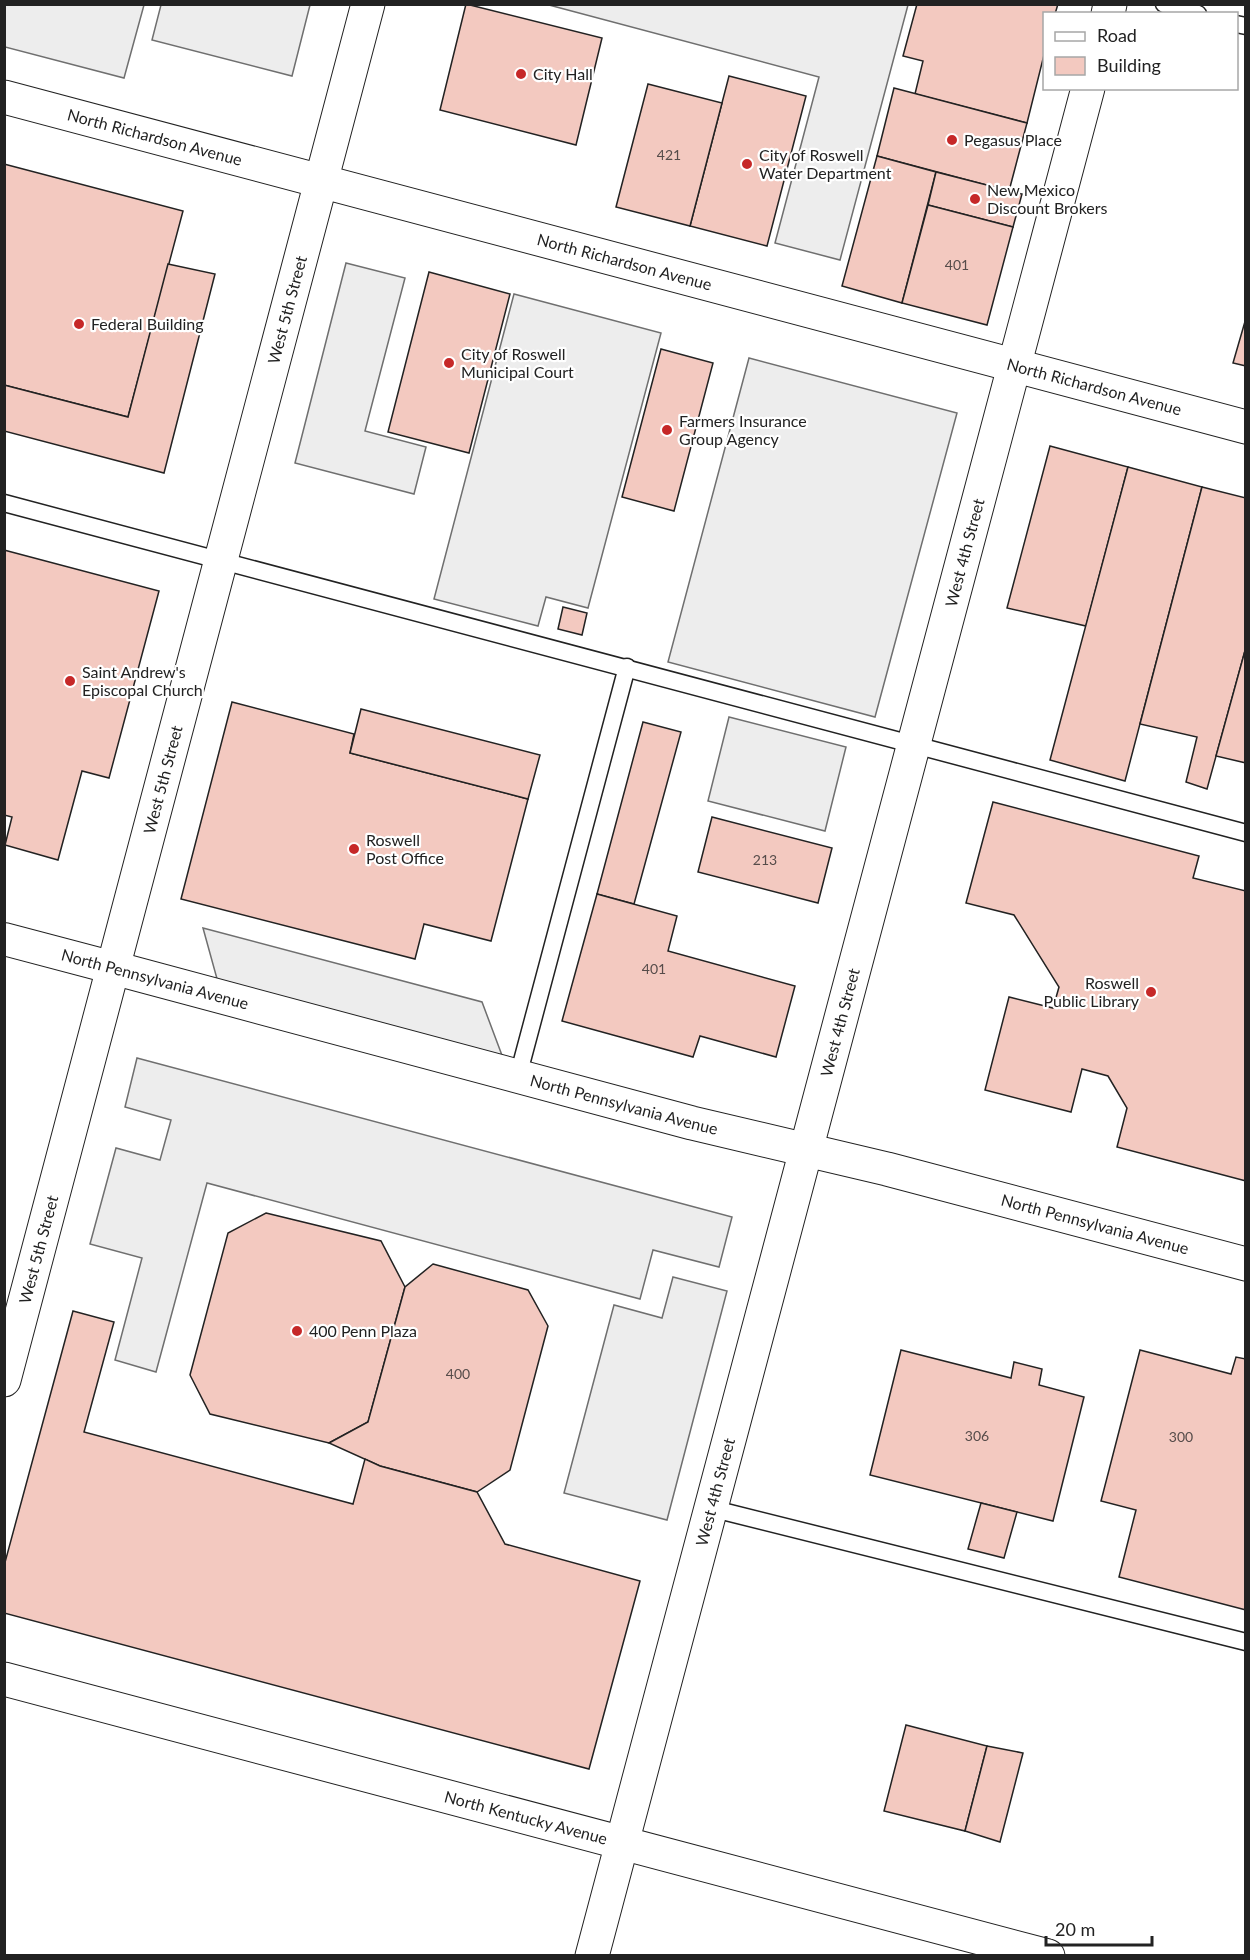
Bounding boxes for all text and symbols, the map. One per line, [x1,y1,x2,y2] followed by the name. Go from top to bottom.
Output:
[1043,12,1238,90] legend
[1097,24,1137,46] text: Road
[1097,54,1161,76] text: Building
[533,64,593,83] place label: City Hall
[514,67,528,81] marker: City Hall
[65,104,244,169] street label: North Richardson Avenue
[964,130,1062,149] place label: Pegasus Place
[945,133,959,147] marker: Pegasus Place
[759,145,892,182] place label: City of Roswell Water Department
[657,146,681,163] house number: 421
[740,157,754,171] marker: City of Roswell Water Department
[987,180,1108,217] place label: New Mexico Discount Brokers
[968,192,982,206] marker: New Mexico Discount Brokers
[535,229,714,294] street label: North Richardson Avenue
[263,253,310,366] street label: West 5th Street
[945,256,969,273] house number: 401
[91,314,204,333] place label: Federal Building
[72,317,86,331] marker: Federal Building
[461,344,574,381] place label: City of Roswell Municipal Court
[1005,354,1184,418] street label: North Richardson Avenue
[442,356,456,370] marker: City of Roswell Municipal Court
[679,411,807,448] place label: Farmers Insurance Group Agency
[660,423,674,437] marker: Farmers Insurance Group Agency
[941,496,988,609] street label: West 4th Street
[82,662,203,699] place label: Saint Andrew's Episcopal Church
[63,674,77,688] marker: Saint Andrew's Episcopal Church
[139,723,186,836] street label: West 5th Street
[366,830,444,867] place label: Roswell Post Office
[347,842,361,856] marker: Roswell Post Office
[753,851,777,868] house number: 213
[59,944,251,1013] street label: North Pennsylvania Avenue
[642,960,666,977] house number: 401
[816,966,863,1078] street label: West 4th Street
[1043,973,1140,1010] place label: Roswell Public Library
[1144,985,1158,999] marker: Roswell Public Library
[528,1070,720,1138] street label: North Pennsylvania Avenue
[999,1190,1191,1257] street label: North Pennsylvania Avenue
[15,1193,62,1306] street label: West 5th Street
[309,1321,417,1340] place label: 400 Penn Plaza
[290,1324,304,1338] marker: 400 Penn Plaza
[446,1365,470,1382] house number: 400
[965,1427,989,1444] house number: 306
[1169,1428,1193,1445] house number: 300
[691,1436,738,1548] street label: West 4th Street
[443,1786,610,1848] street label: North Kentucky Avenue
[1046,1909,1152,1947] scale bar
[1055,1918,1095,1940] text: 20 m

